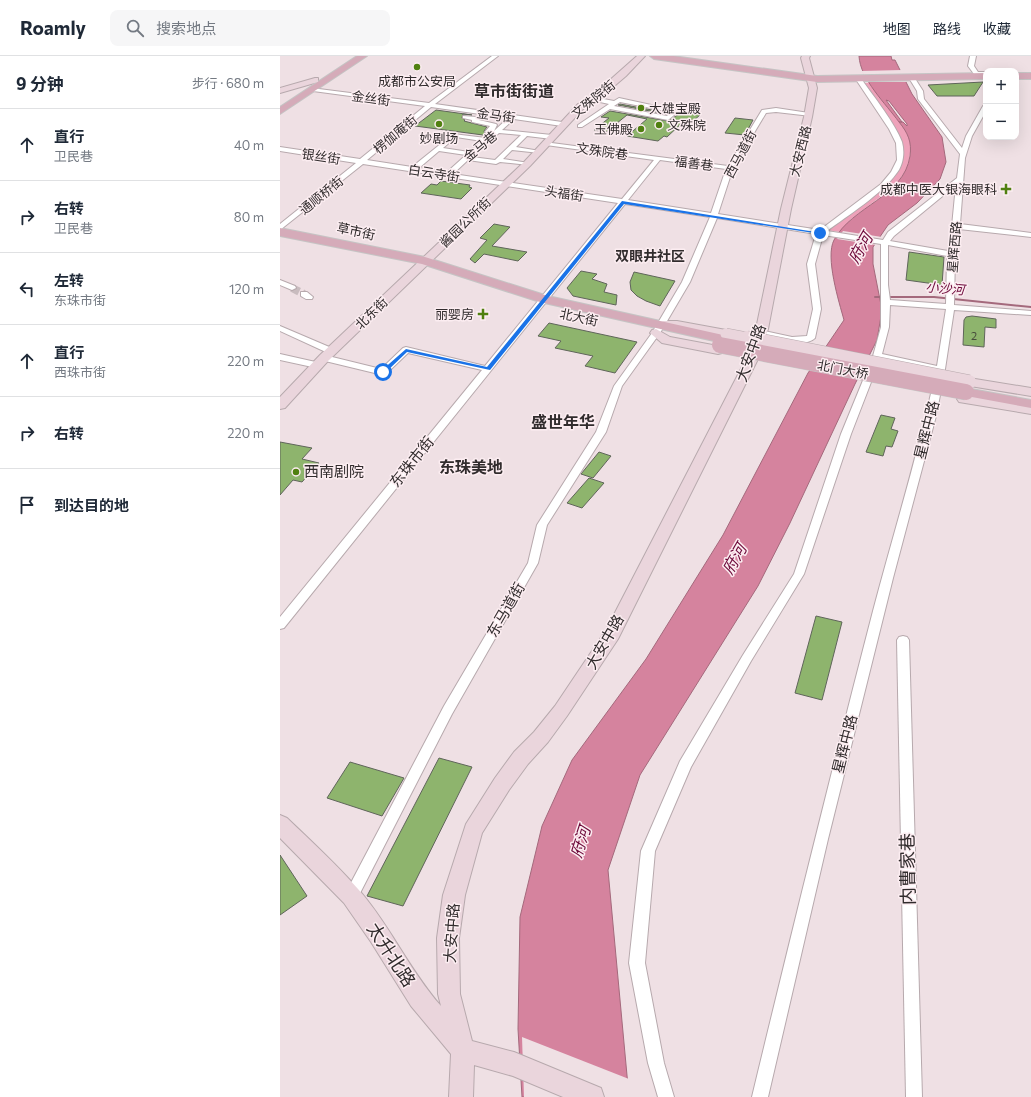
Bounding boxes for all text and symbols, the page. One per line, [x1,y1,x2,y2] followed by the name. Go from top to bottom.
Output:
[110,10,390,46] search box
[20,16,86,39] text: Roamly
[124,17,146,39] icon: search
[156,19,216,37] text: 搜索地点
[883,20,911,37] text: 地图
[933,20,961,37] text: 路线
[983,20,1011,37] text: 收藏
[412,62,422,72] marker: 成都市公安局
[983,68,1019,140] map controls
[983,68,1019,104] button: +
[16,73,64,94] text: 9 分钟
[378,73,456,89] place label: 成都市公安局
[192,75,264,91] text: 步行 · 680 m
[568,76,618,122] street label: 文殊院街
[474,81,554,100] district label: 草市街街道
[351,87,391,109] street label: 金丝街
[649,100,701,116] place label: 大雄宝殿
[636,103,646,113] marker: 大雄宝殿
[476,104,516,126] street label: 金马街
[983,104,1019,140] button: −
[370,111,420,157] street label: 楞伽庵街
[667,117,706,133] place label: 文殊院
[434,119,444,129] marker: 妙剧场
[654,120,664,130] marker: 文殊院
[594,121,633,137] place label: 玉佛殿
[636,124,646,134] marker: 玉佛殿
[786,124,814,178] street label: 大安西路
[54,127,84,145] text: 直行
[460,127,500,165] street label: 金马巷
[721,127,759,181] street label: 西马道街
[419,130,459,146] place label: 妙剧场
[16,134,38,156] icon: ahead
[234,137,264,153] text: 40 m
[575,139,629,163] street label: 文殊院巷
[300,145,342,167] street label: 银丝街
[54,148,93,164] text: 卫民巷
[674,153,714,173] street label: 福善巷
[407,161,461,185] street label: 白云寺街
[296,172,346,218] street label: 通顺桥街
[880,181,997,197] place label: 成都中医大银海眼科
[543,182,585,204] street label: 头福街
[1000,183,1012,195] marker: 成都中医大银海眼科
[436,194,494,250] street label: 酱园公所街
[54,199,84,217] text: 右转
[16,206,38,228] icon: right
[234,209,264,225] text: 80 m
[335,219,377,243] street label: 草市街
[54,220,93,236] text: 卫民巷
[944,220,964,274] street label: 星辉西路
[811,224,829,242] route end
[843,227,877,266] water label: 府河
[615,247,685,264] district label: 双眼井社区
[54,271,84,289] text: 左转
[16,278,38,300] icon: left
[925,278,968,298] water label: 小沙河
[229,281,264,297] text: 120 m
[54,292,106,308] text: 东珠市街
[351,294,391,332] street label: 北东街
[558,305,600,329] street label: 北大街
[435,306,474,322] place label: 丽婴房
[477,308,489,320] marker: 丽婴房
[731,321,769,384] street label: 大安中路
[971,329,977,342] house number: 2
[54,343,84,361] text: 直行
[16,350,38,372] icon: ahead
[227,353,264,369] text: 220 m
[816,356,870,382] street label: 北门大桥
[374,363,392,381] route start
[54,364,106,380] text: 西珠市街
[910,398,942,461] street label: 星辉中路
[531,412,595,431] district label: 盛世年华
[16,422,38,444] icon: right
[54,424,84,442] text: 右转
[227,425,264,441] text: 220 m
[385,432,437,490] street label: 东珠市街
[439,457,503,476] district label: 东珠美地
[304,462,364,480] place label: 西南剧院
[291,467,301,477] marker: 西南剧院
[16,494,38,516] icon: arrive
[54,496,129,514] text: 到达目的地
[717,538,751,577] water label: 府河
[482,579,528,640] street label: 东马道街
[581,611,627,672] street label: 大安中路
[828,712,860,775] street label: 星辉中路
[566,821,594,860] water label: 府河
[895,833,919,905] street label: 内曹家巷
[440,902,462,963] street label: 大安中路
[363,918,421,991] street label: 太升北路

